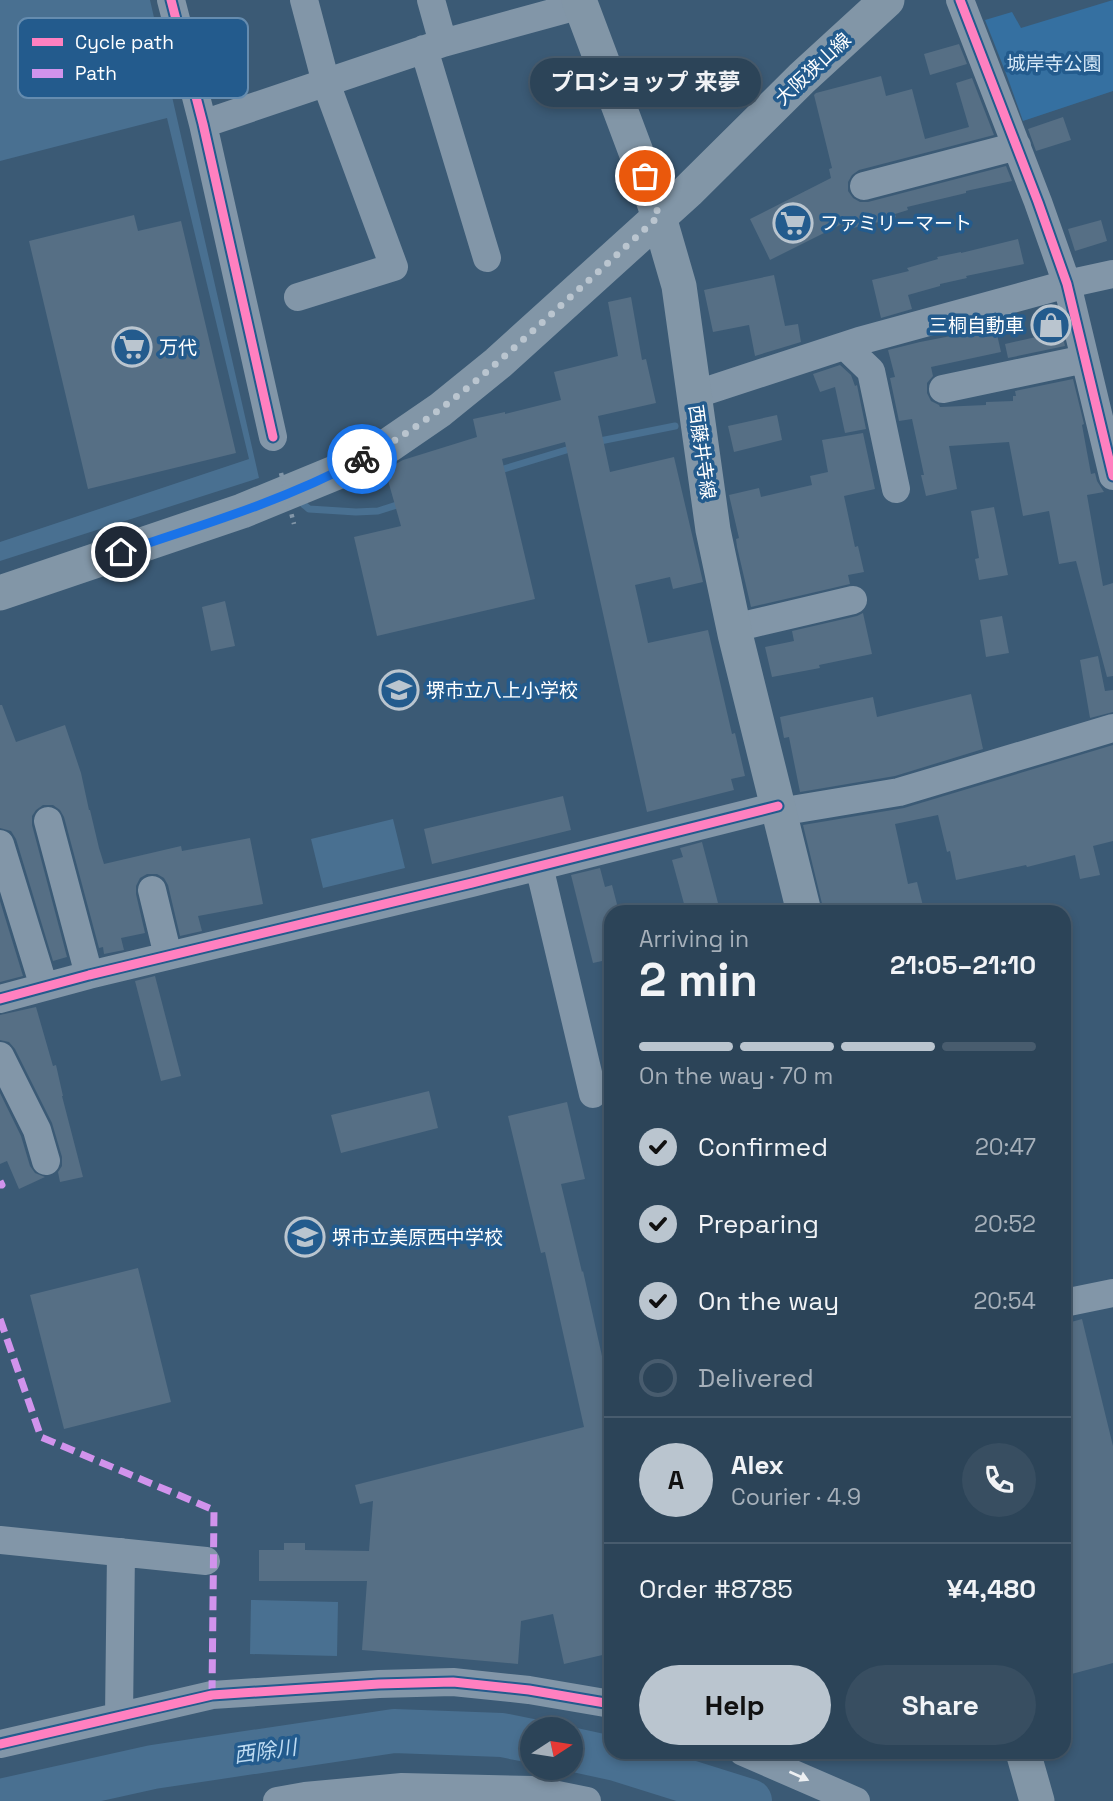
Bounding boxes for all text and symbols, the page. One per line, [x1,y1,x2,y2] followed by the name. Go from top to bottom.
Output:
[18,18,248,98] legend
[770,27,856,111] street label: 大阪狭山線
[75,30,174,55] text: Cycle path
[1006,51,1102,76] park label: 城岸寺公園
[530,57,760,106] callout: プロショップ 来夢
[75,61,117,86] text: Path
[551,67,740,97] text: プロショップ 来夢
[615,146,675,206] pin
[626,157,664,195] icon: bag
[772,202,814,244] supermarket icon: ファミリーマート
[820,211,972,236] place label: ファミリーマート
[1030,304,1072,346] shop icon: 三桐自動車
[929,313,1024,338] place label: 三桐自動車
[111,326,153,368] supermarket icon: 万代
[159,335,197,360] place label: 万代
[683,403,721,501] street label: 西藤井寺線
[327,424,397,494] courier
[343,440,381,478] icon: bike
[91,522,151,582] pin
[102,533,140,571] icon: home
[378,669,420,711] school or university icon: 堺市立八上小学校
[426,678,578,703] place label: 堺市立八上小学校
[639,924,749,954] text: Arriving in
[890,948,1036,982] text: 21:05–21:10
[639,951,758,1009] text: 2 min
[639,1061,833,1091] text: On the way · 70 m
[639,1128,677,1166] icon: check
[698,1130,828,1164] text: Confirmed
[975,1132,1036,1162] text: 20:47
[639,1205,677,1243] icon: check
[698,1207,819,1241] text: Preparing
[974,1209,1036,1239] text: 20:52
[284,1216,326,1258] school or university icon: 堺市立美原西中学校
[332,1225,503,1250] place label: 堺市立美原西中学校
[639,1282,677,1320] icon: check
[698,1284,839,1318] text: On the way
[973,1286,1036,1316] text: 20:54
[698,1361,814,1395] text: Delivered
[962,1443,1036,1517] button: phone
[731,1448,784,1482] text: Alex
[668,1463,684,1497] text: A
[731,1482,861,1512] text: Courier · 4.9
[639,1572,793,1606] text: Order #8785
[947,1572,1036,1606] text: ¥4,480
[639,1665,831,1745] button: Help
[845,1665,1036,1745] button: Share
[520,1717,583,1780] north arrow
[520,1717,583,1780] map controls
[232,1733,300,1769] water label: 西除川
[789,1771,810,1782] one-way arrow

